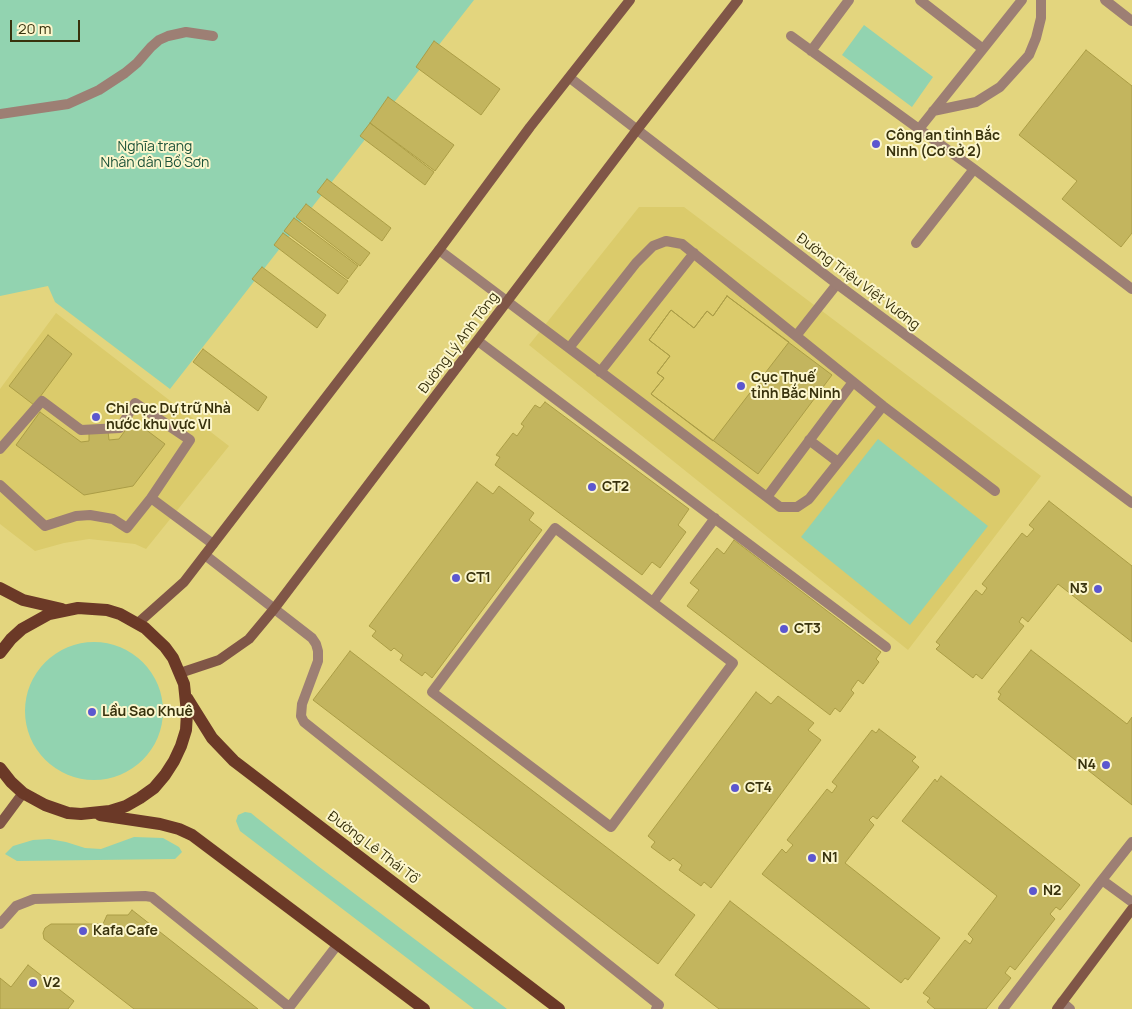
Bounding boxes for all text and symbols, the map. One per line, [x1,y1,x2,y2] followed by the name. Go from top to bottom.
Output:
[12,10,82,42] scale bar
[18,18,51,39] text: 20 m
[886,128,1000,160] place label: Công an tỉnh Bắc Ninh (Cơ sở 2)
[870,138,882,150] marker: Công an tỉnh Bắc Ninh (Cơ sở 2)
[101,139,209,172] park label: Nghĩa trang Nhân dân Bồ Sơn
[793,230,923,334] street label: Đường Triệu Việt Vương
[415,289,503,397] street label: Đường Lý Anh Tông
[751,370,841,402] place label: Cục Thuế tỉnh Bắc Ninh
[735,380,747,392] marker: Cục Thuế tỉnh Bắc Ninh
[106,401,231,434] place label: Chi cục Dự trữ Nhà nước khu vực VI
[90,411,102,423] marker: Chi cục Dự trữ Nhà nước khu vực VI
[602,479,629,495] place label: CT2
[586,481,598,493] marker: CT2
[466,570,491,586] place label: CT1
[450,572,462,584] marker: CT1
[1070,581,1088,597] place label: N3
[1092,583,1104,595] marker: N3
[794,621,821,637] place label: CT3
[778,623,790,635] marker: CT3
[102,704,193,720] place label: Lầu Sao Khuê
[86,706,98,718] marker: Lầu Sao Khuê
[1077,757,1096,773] place label: N4
[1100,759,1112,771] marker: N4
[745,780,772,796] place label: CT4
[729,782,741,794] marker: CT4
[324,808,422,888] street label: Đường Lê Thái Tổ
[822,850,838,866] place label: N1
[806,852,818,864] marker: N1
[1043,883,1061,899] place label: N2
[1027,885,1039,897] marker: N2
[93,923,158,939] place label: Kafa Cafe
[77,925,89,937] marker: Kafa Cafe
[43,975,60,991] place label: V2
[27,977,39,989] marker: V2

